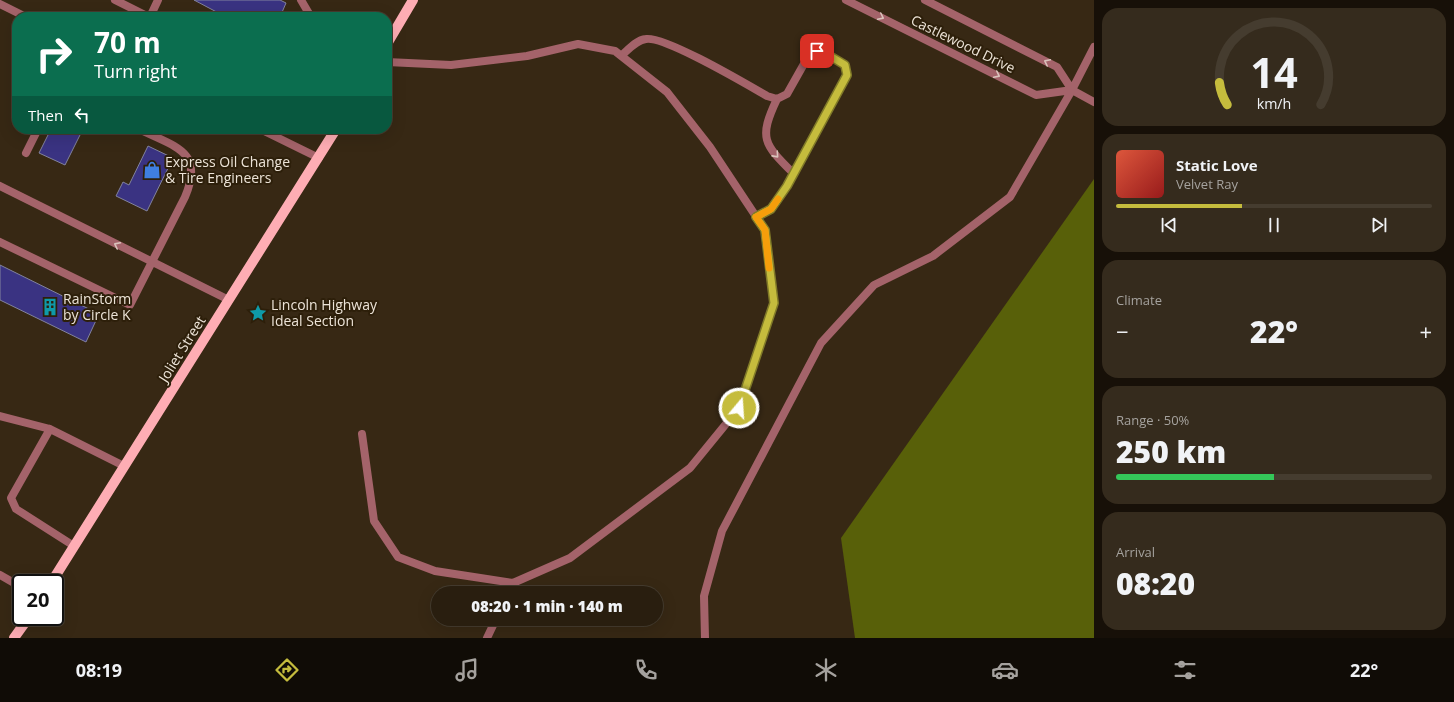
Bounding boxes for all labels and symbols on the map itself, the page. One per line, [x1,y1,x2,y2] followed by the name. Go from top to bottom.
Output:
[908,10,1019,77] street label: Castlewood Drive
[876,12,884,20] one-way arrow
[800,34,834,68] pin
[1044,59,1052,66] one-way arrow
[993,70,1000,78] one-way arrow
[771,150,778,158] one-way arrow
[165,152,290,187] place label: Express Oil Change & Tire Engineers
[142,160,162,180] shop icon: Express Oil Change & Tire Engineers
[113,242,121,250] one-way arrow
[63,289,131,324] place label: RainStorm by Circle K
[271,295,378,330] place label: Lincoln Highway Ideal Section
[40,297,60,317] building icon: RainStorm by Circle K
[248,303,268,323] place icon: Lincoln Highway Ideal Section
[153,312,209,387] street label: Joliet Street
[718,387,760,429] position arrow
[12,574,64,626] speed limit sign: 20

